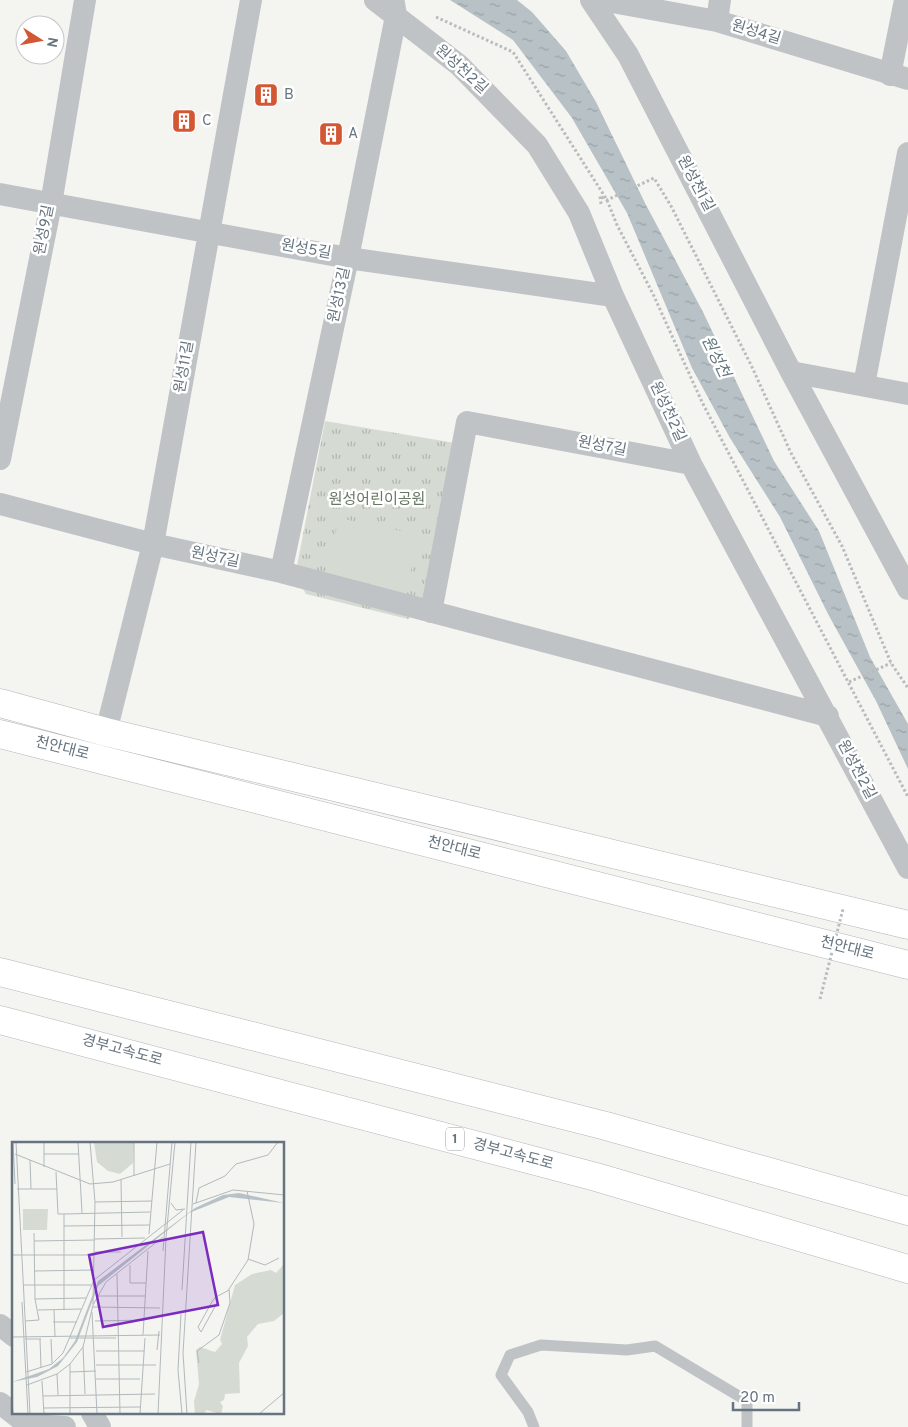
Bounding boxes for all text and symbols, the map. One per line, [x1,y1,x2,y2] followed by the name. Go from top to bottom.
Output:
[15,15,65,65] north arrow
[729,17,783,49] street label: 원성4길
[42,36,61,49] text: N
[431,41,492,99] street label: 원성천2길
[253,82,279,108] building icon: B
[284,86,294,105] place label: B
[171,108,197,134] building icon: C
[202,112,212,131] place label: C
[318,121,344,147] building icon: A
[348,125,358,144] place label: A
[672,152,719,215] street label: 원성천1길
[31,203,59,257] street label: 원성9길
[279,236,333,264] street label: 원성5길
[325,266,355,324] street label: 원성13길
[696,333,735,383] water label: 원성천
[171,339,199,395] street label: 원성11길
[645,378,690,445] street label: 원성천2길
[576,433,628,461] street label: 원성7길
[329,491,425,510] park label: 원성어린이공원
[189,544,241,572] street label: 원성7길
[33,732,91,765] street label: 천안대로
[832,737,880,803] street label: 원성천2길
[425,832,483,865] street label: 천안대로
[818,932,876,965] street label: 천안대로
[80,1031,164,1071] street label: 경부고속도로
[446,1128,464,1150] road number: 1
[471,1135,555,1175] street label: 경부고속도로
[12,1142,285,1414] inset map
[733,1380,799,1412] scale bar
[740,1389,775,1408] text: 20 m

